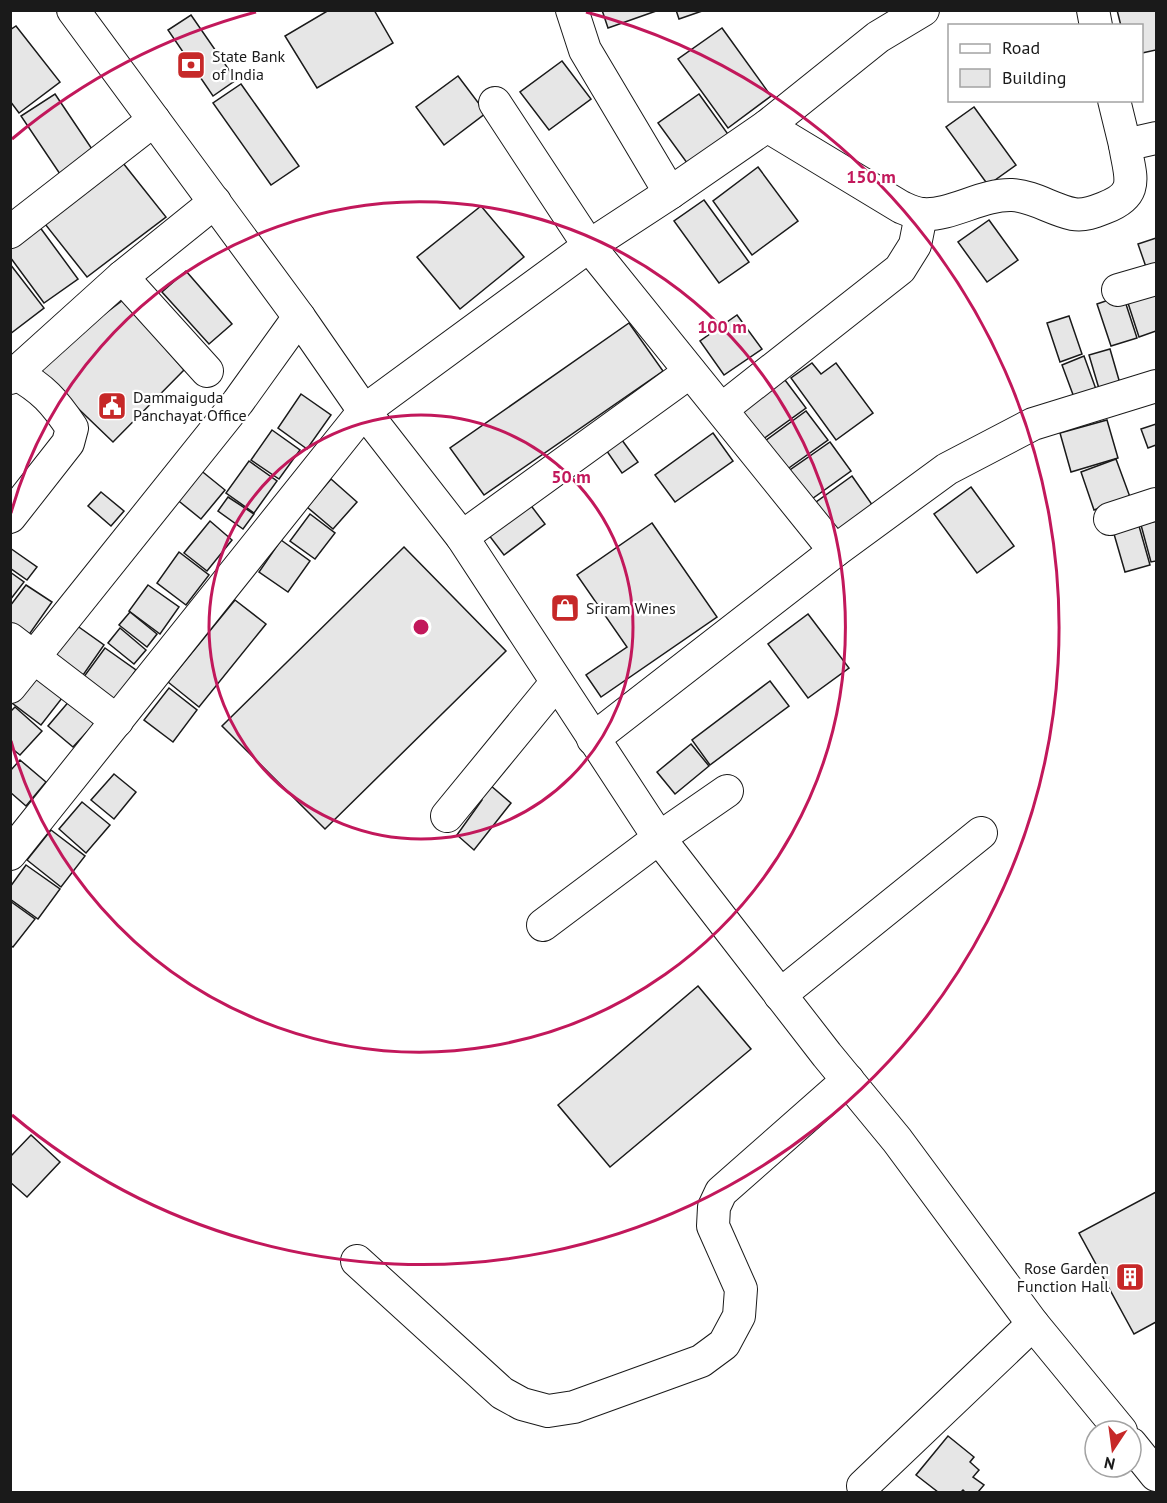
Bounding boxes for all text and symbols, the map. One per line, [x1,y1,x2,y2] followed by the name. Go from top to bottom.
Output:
[948,24,1143,102] legend
[1002,36,1040,59] text: Road
[212,46,286,84] place label: State Bank of India
[175,49,207,81] bank icon: State Bank of India
[1002,66,1066,89] text: Building
[846,165,896,188] text: 150 m
[697,315,747,338] text: 100 m
[133,387,247,425] place label: Dammaiguda Panchayat Office
[96,390,128,422] public building icon: Dammaiguda Panchayat Office
[551,465,591,488] text: 50 m
[549,592,581,624] shop icon: Sriram Wines
[586,598,676,618] place label: Sriram Wines
[411,617,431,637] centre of rings
[1017,1258,1109,1296] place label: Rose Garden Function Hall
[1114,1261,1146,1293] building icon: Rose Garden Function Hall
[1083,1419,1143,1479] north arrow
[1102,1453,1117,1475] text: N

